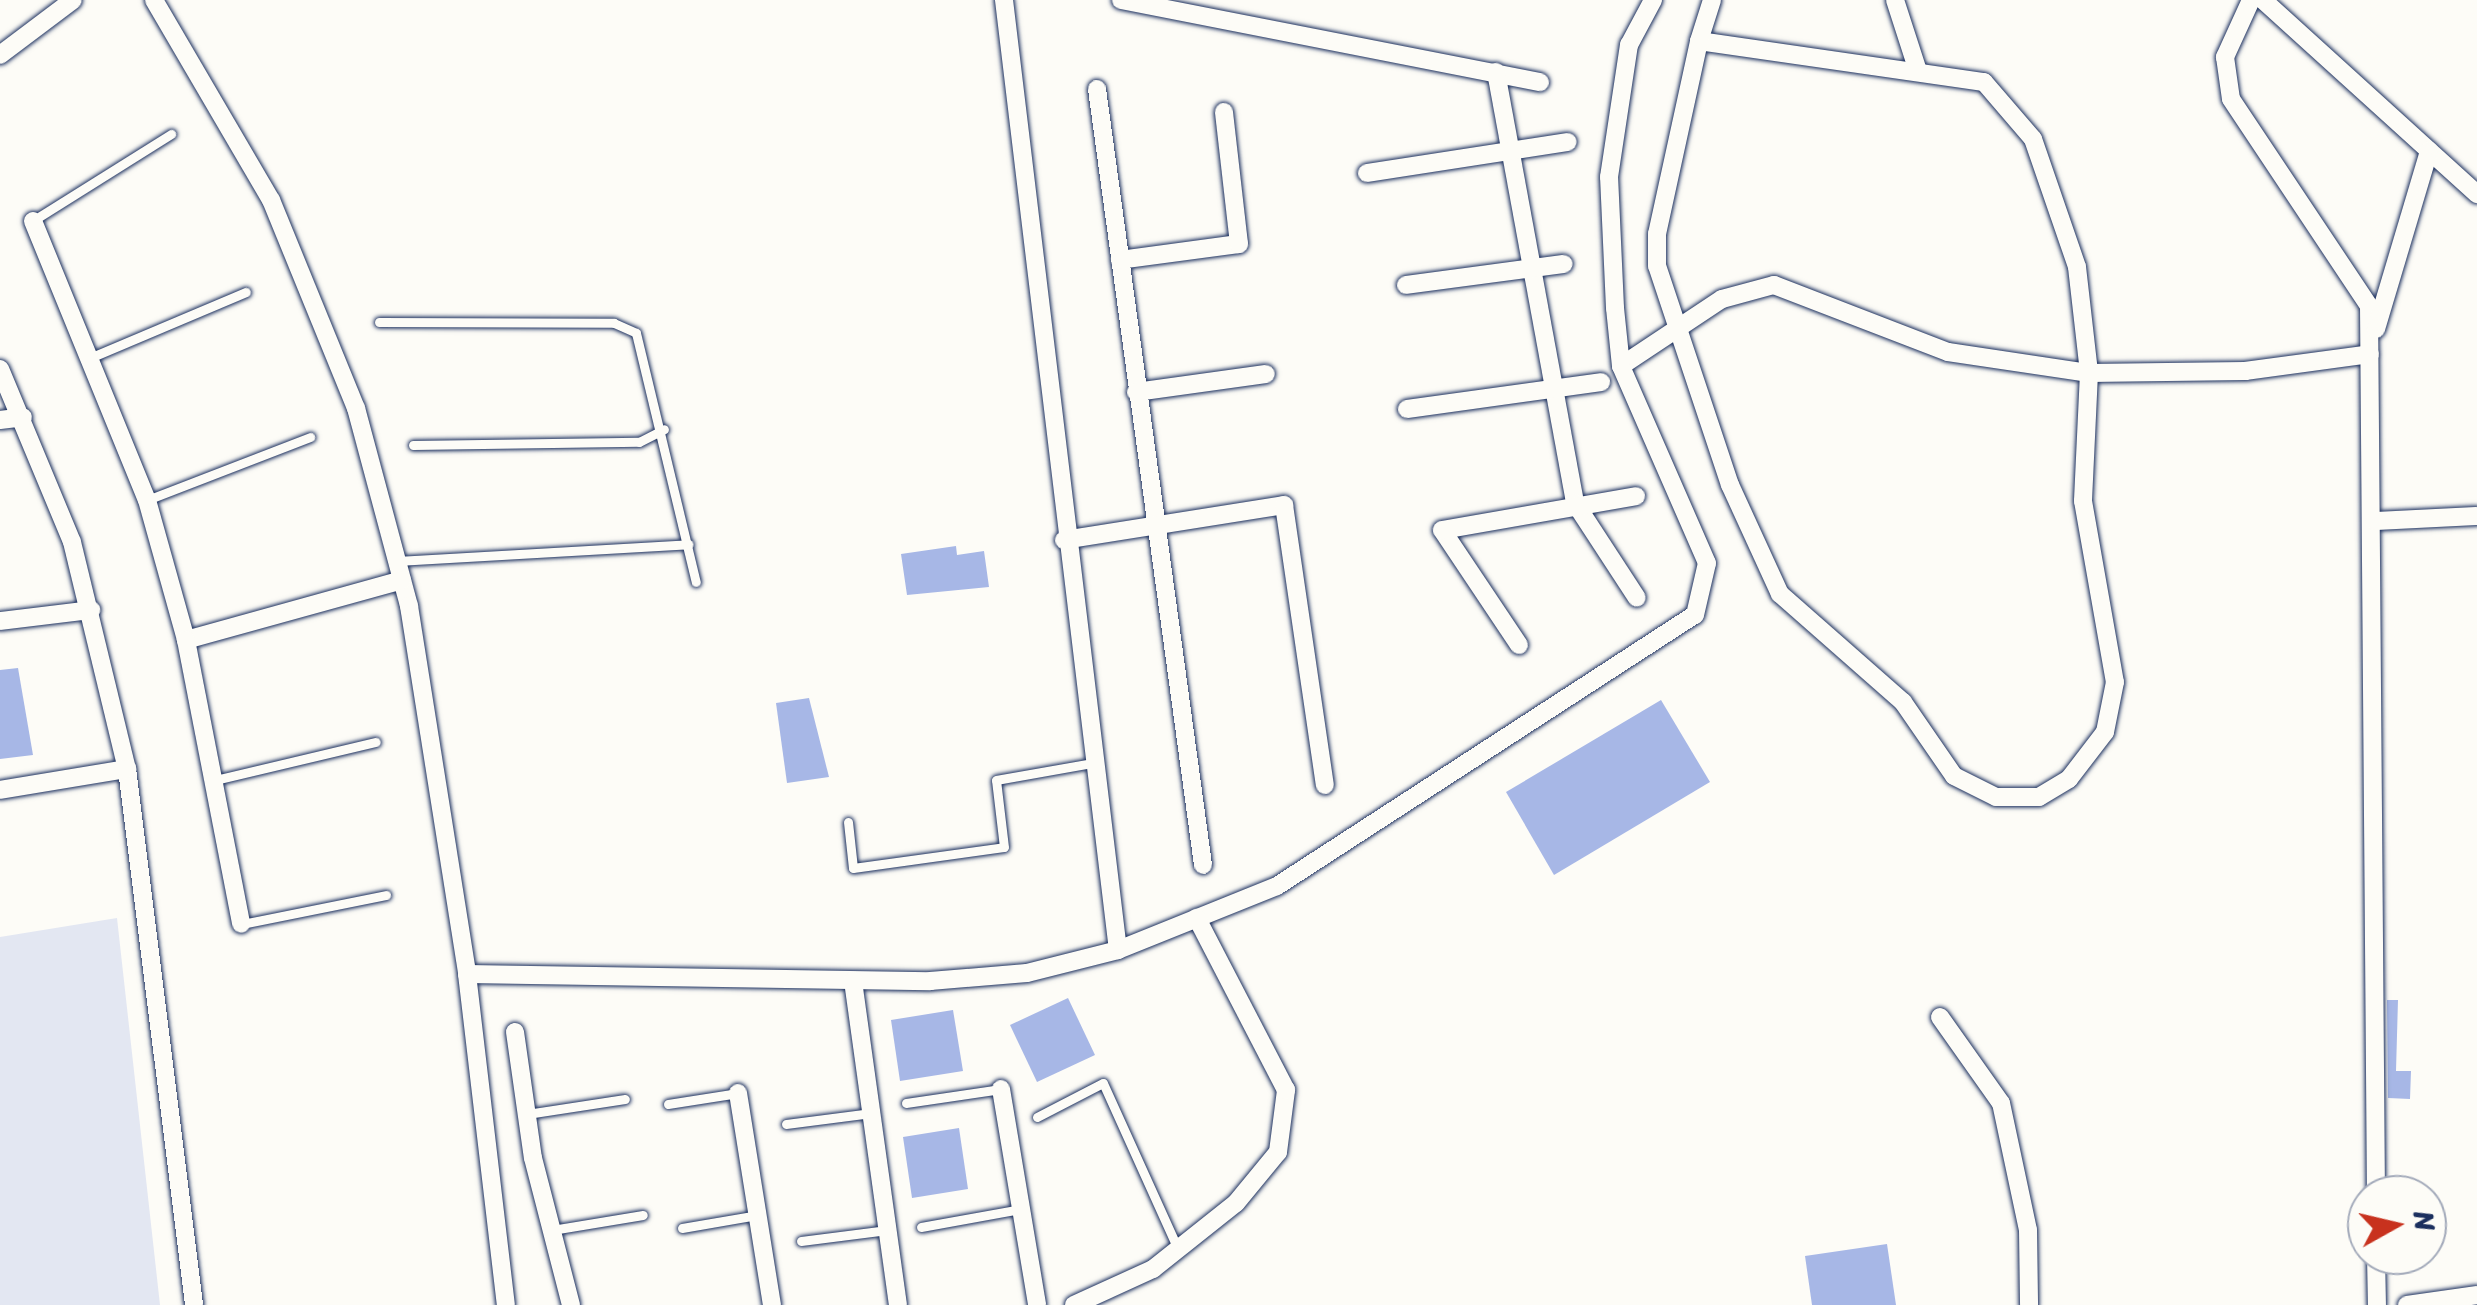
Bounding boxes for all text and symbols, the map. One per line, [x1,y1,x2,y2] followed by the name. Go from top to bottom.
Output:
[2347,1175,2447,1275] north arrow
[2400,1208,2451,1234] text: N

